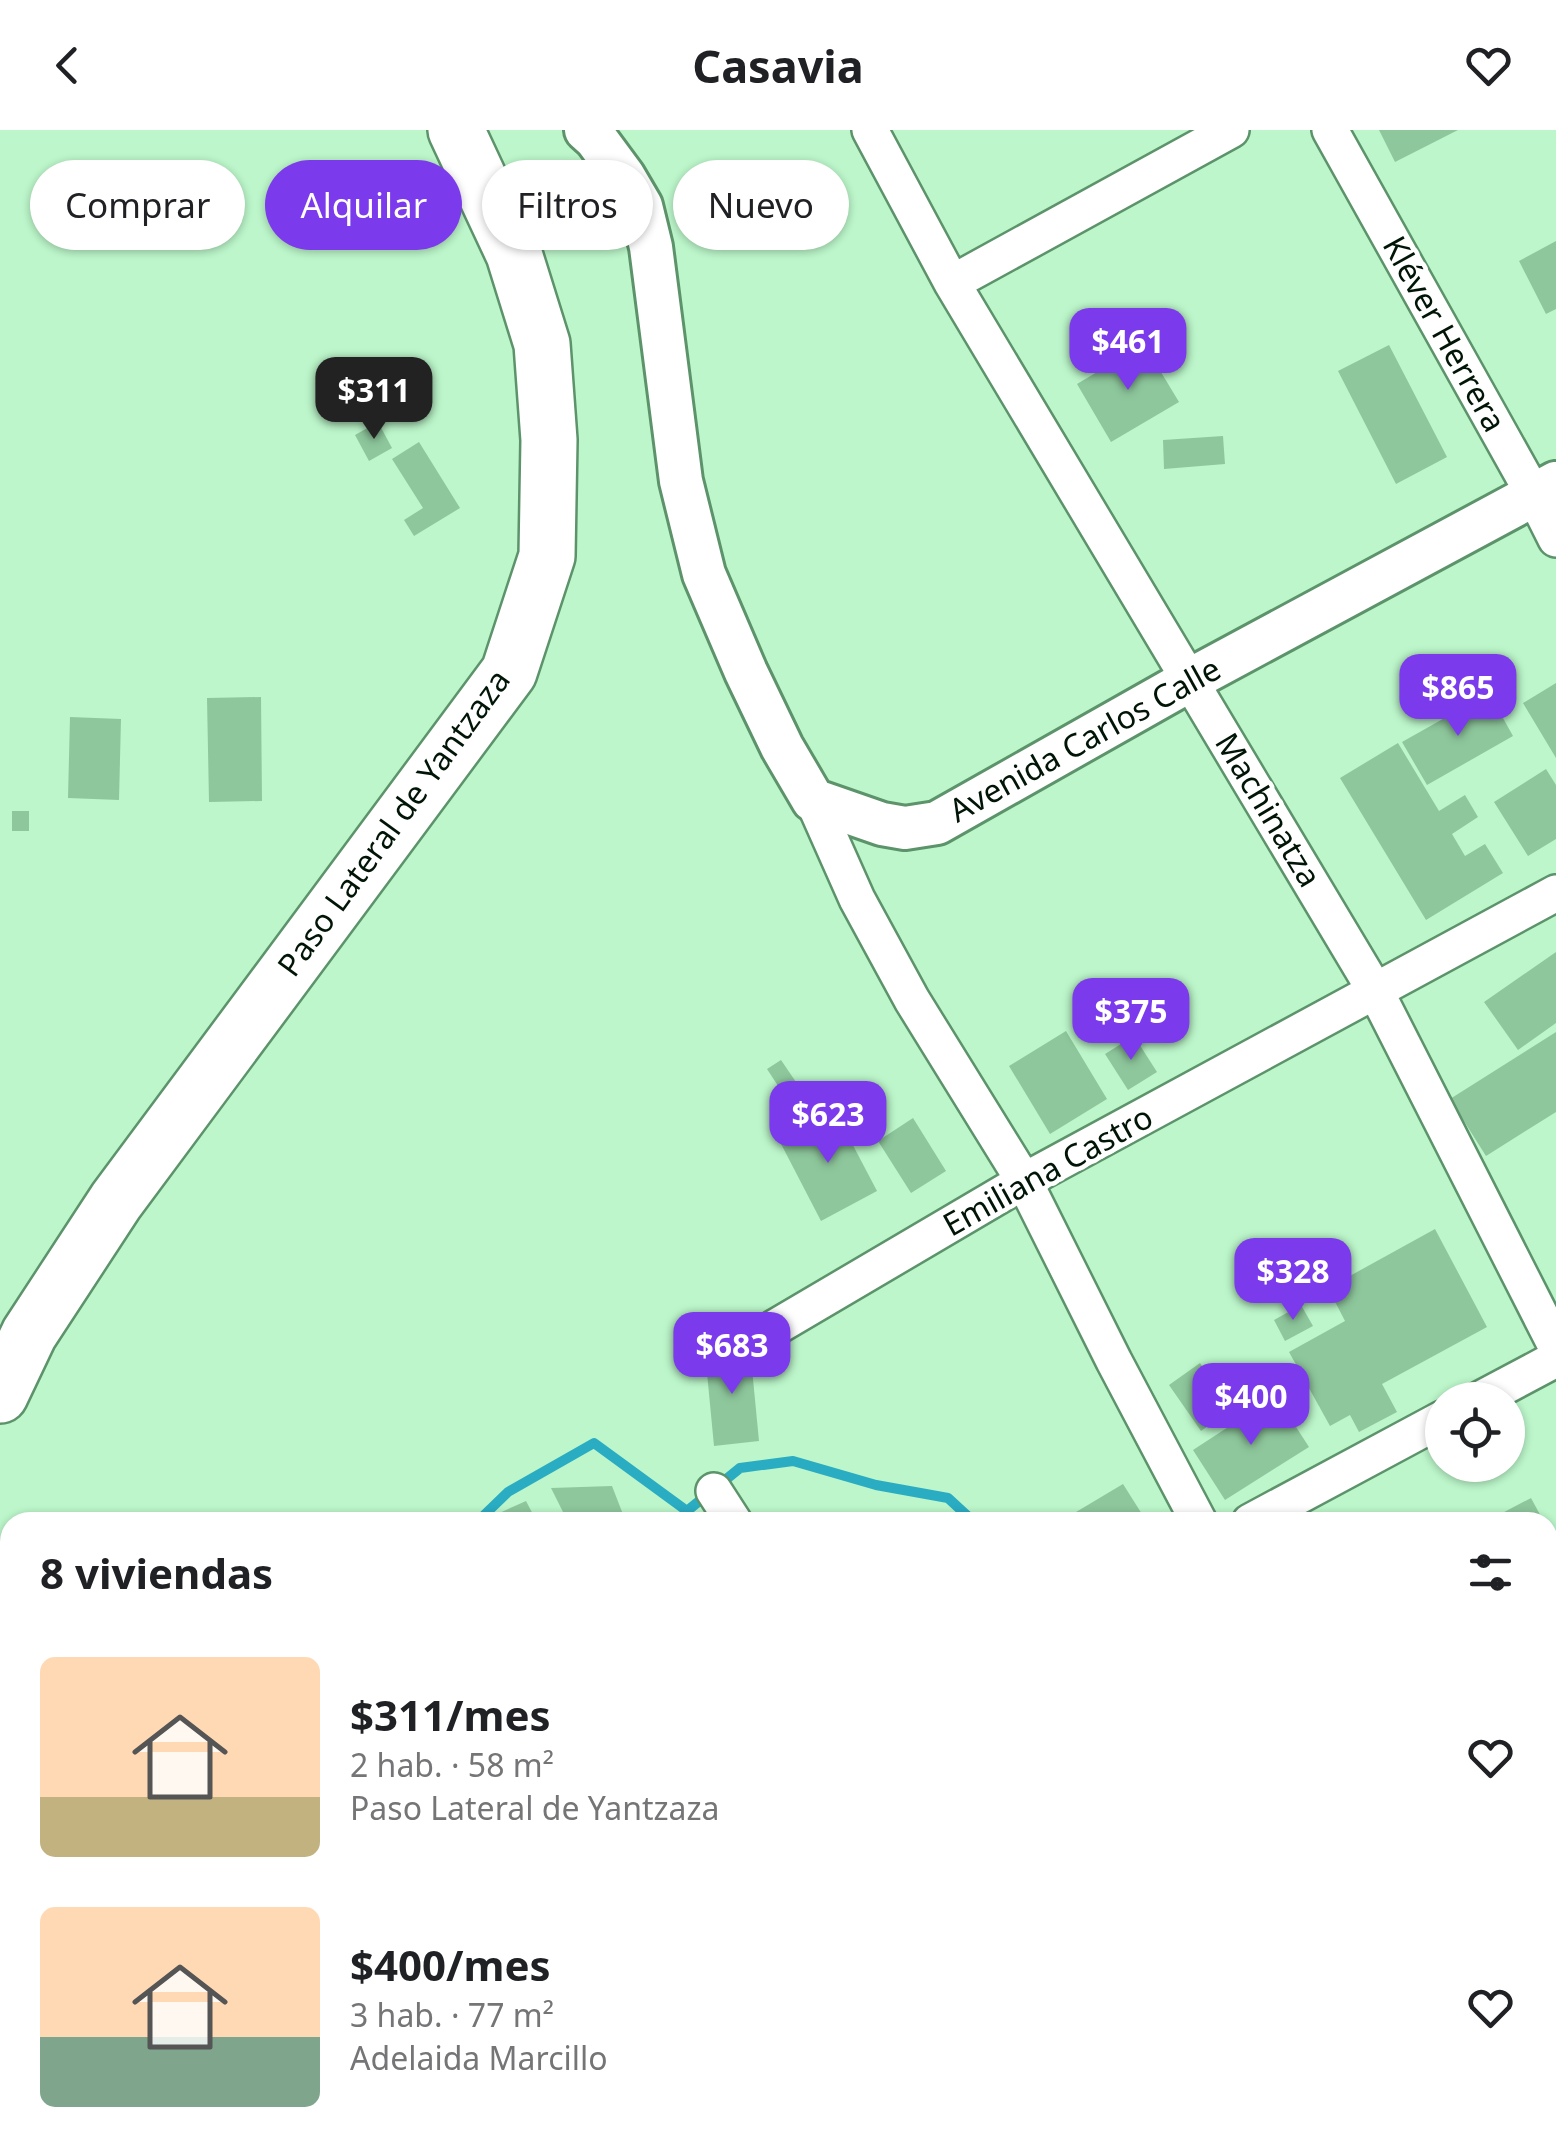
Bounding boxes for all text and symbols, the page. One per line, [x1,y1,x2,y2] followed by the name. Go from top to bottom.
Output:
[692,35,864,96] text: Casavia
[40,38,95,93] icon: back
[1461,38,1516,93] icon: heart
[30,160,245,250] chip: Comprar
[265,160,462,250] chip: Alquilar
[482,160,653,250] chip: Filtros
[673,160,849,250] chip: Nuevo
[1374,228,1517,439] street label: Kléver Herrera
[1069,308,1187,393] pin: $461
[1091,319,1165,362] text: $461
[315,357,433,442] pin: $311
[337,368,411,411] text: $311
[941,646,1228,831] street label: Avenida Carlos Calle
[1399,654,1517,739] pin: $865
[267,660,519,984] street label: Paso Lateral de Yantzaza
[1421,665,1495,708] text: $865
[1206,724,1332,894] street label: Machinatza
[1072,978,1190,1063] pin: $375
[1094,989,1168,1032] text: $375
[769,1081,887,1166] pin: $623
[791,1092,865,1135] text: $623
[935,1094,1160,1245] street label: Emiliana Castro
[1234,1238,1352,1323] pin: $328
[1256,1249,1330,1292] text: $328
[673,1312,791,1397] pin: $683
[695,1323,769,1366] text: $683
[1192,1363,1310,1448] pin: $400
[1214,1374,1288,1417] text: $400
[1425,1382,1525,1482] map controls
[1425,1382,1525,1482] button: locate
[40,1544,273,1601] text: 8 viviendas
[1463,1545,1518,1600] icon: filters
[350,1686,551,1743] text: $311/mes
[120,1697,240,1817] icon: home
[1463,1730,1518,1785] icon: heart
[350,1743,554,1786] text: 2 hab. · 58 m²
[350,1786,720,1829] text: Paso Lateral de Yantzaza
[350,1936,551,1993] text: $400/mes
[120,1947,240,2067] icon: home
[1463,1980,1518,2035] icon: heart
[350,1993,554,2036] text: 3 hab. · 77 m²
[350,2036,608,2079] text: Adelaida Marcillo

